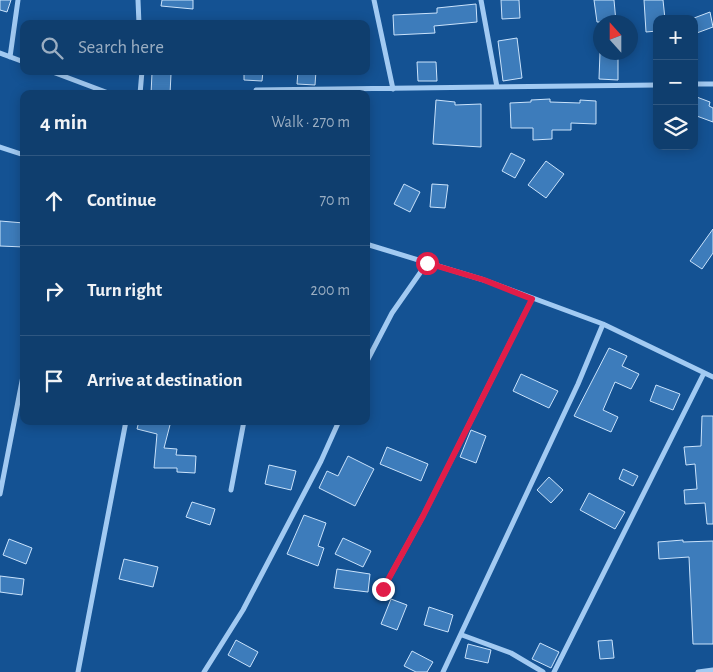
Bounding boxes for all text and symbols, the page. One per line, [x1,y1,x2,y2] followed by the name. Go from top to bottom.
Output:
[593,15,638,60] north arrow
[653,15,698,150] map controls
[653,15,698,60] button: +
[20,20,370,75] search box
[38,34,66,62] icon: search
[78,38,164,57] text: Search here
[653,60,698,105] button: −
[653,105,698,150] button: layers
[40,112,87,133] text: 4 min
[271,114,350,130] text: Walk · 270 m
[40,187,68,215] icon: ahead
[87,191,156,210] text: Continue
[319,192,350,208] text: 70 m
[416,252,439,275] route start
[40,277,68,305] icon: right
[87,281,162,300] text: Turn right
[310,282,350,298] text: 200 m
[40,367,68,395] icon: arrive
[87,371,243,390] text: Arrive at destination
[372,578,395,601] route end

